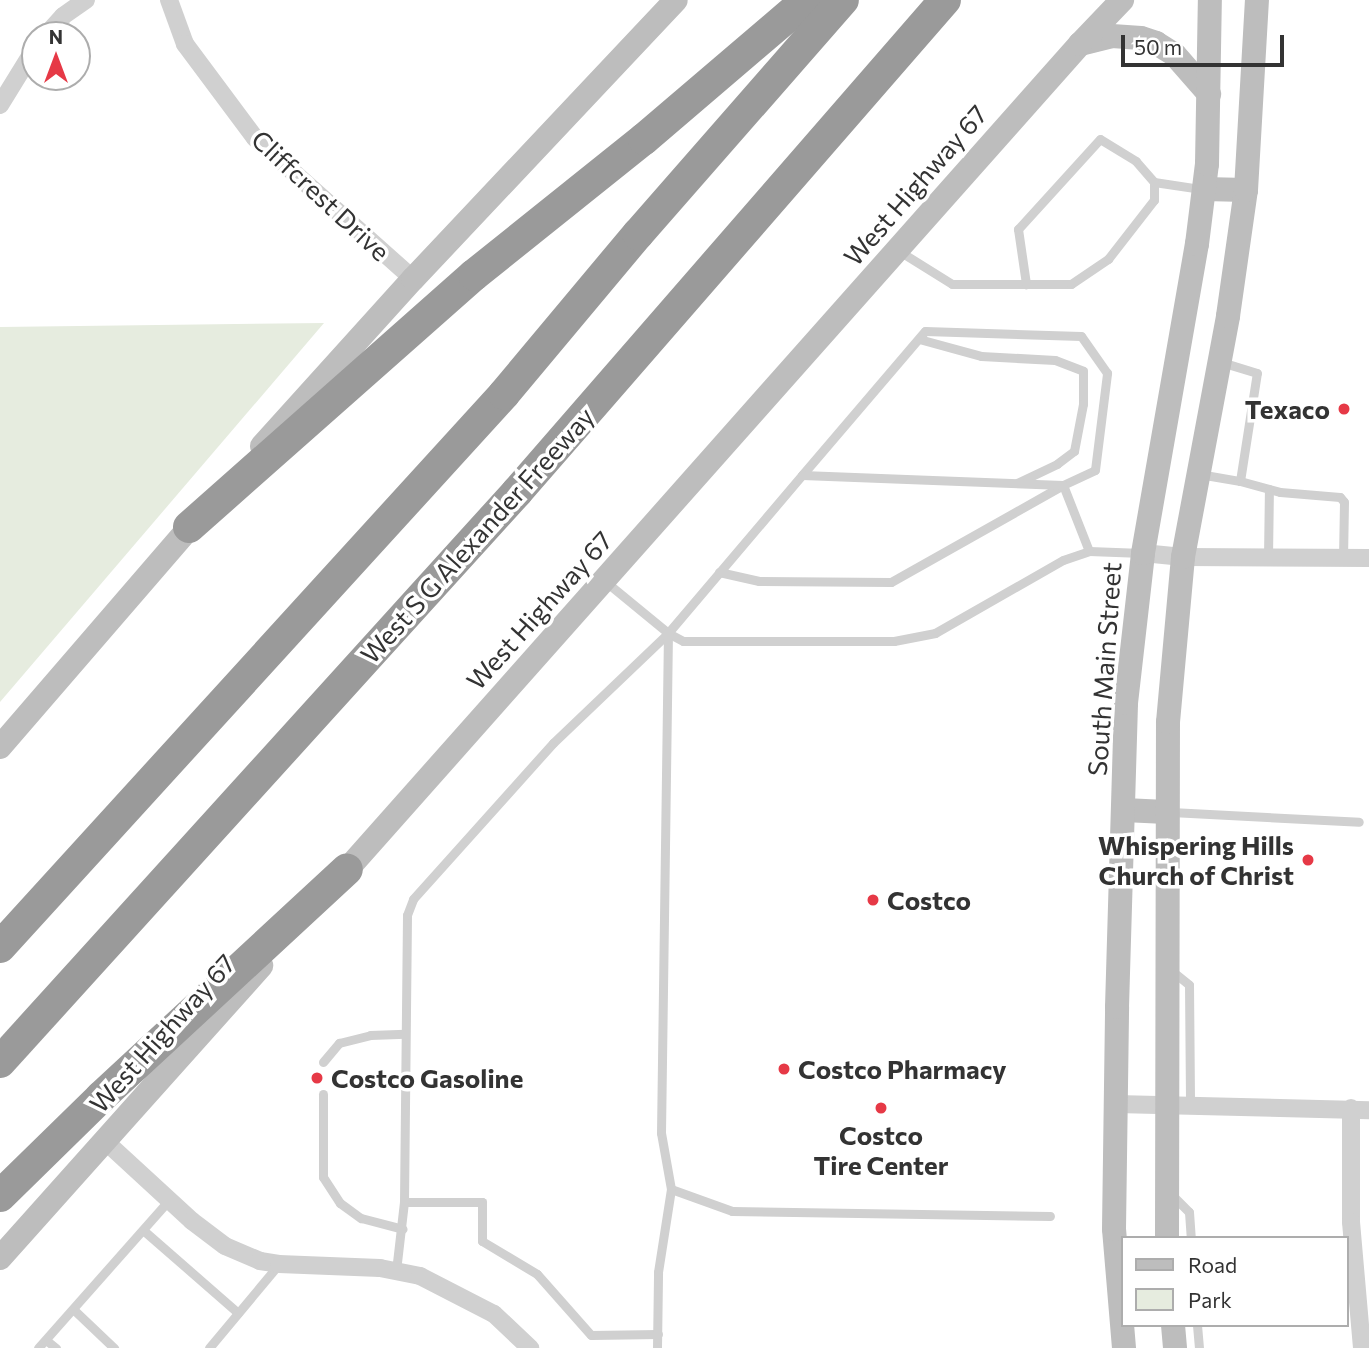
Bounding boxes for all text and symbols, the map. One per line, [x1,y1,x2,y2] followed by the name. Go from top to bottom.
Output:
[21,21,91,91] north arrow
[1124,21,1287,65] scale bar
[49,25,63,48] text: N
[1134,34,1182,59] text: 50 m
[837,98,993,272] street label: West Highway 67
[246,123,396,267] street label: Cliffcrest Drive
[1245,393,1330,425] place label: Texaco
[354,401,600,669] street label: West S G Alexander Freeway
[1336,401,1352,417] marker: Texaco
[460,524,618,696] street label: West Highway 67
[1081,561,1127,777] street label: South Main Street
[1098,829,1294,890] place label: Whispering Hills Church of Christ
[1300,852,1316,868] marker: Whispering Hills Church of Christ
[887,884,971,916] place label: Costco
[865,892,881,908] marker: Costco
[83,947,241,1119] street label: West Highway 67
[798,1053,1007,1085] place label: Costco Pharmacy
[776,1061,792,1077] marker: Costco Pharmacy
[331,1062,523,1094] place label: Costco Gasoline
[309,1070,325,1086] marker: Costco Gasoline
[873,1100,889,1116] marker: Costco Tire Center
[814,1119,948,1180] place label: Costco Tire Center
[1120,1236,1348,1327] legend
[1188,1252,1237,1277] text: Road
[1188,1287,1232,1312] text: Park

